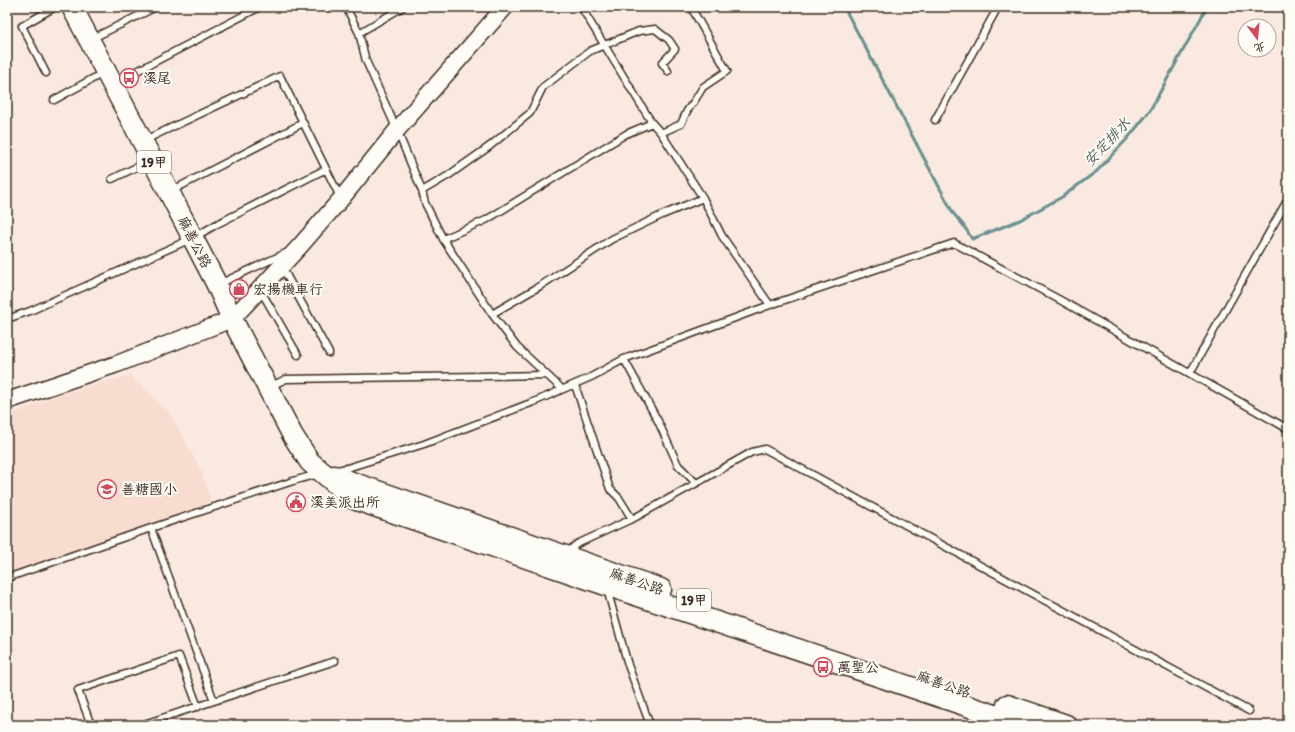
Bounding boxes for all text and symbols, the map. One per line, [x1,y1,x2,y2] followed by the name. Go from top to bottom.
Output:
[1237,18,1277,58] north arrow
[1253,39,1267,55] text: 北
[118,67,140,89] bus stop icon: 溪尾
[143,70,171,87] place label: 溪尾
[1080,113,1135,170] water label: 安定排水
[137,151,171,173] road number: 19甲
[174,213,215,271] street label: 麻善公路
[228,278,250,300] shop icon: 宏揚機車行
[253,281,323,298] place label: 宏揚機車行
[96,478,118,500] school or university icon: 善糖國小
[121,481,177,498] place label: 善糖國小
[285,491,307,513] public building icon: 溪美派出所
[310,494,380,511] place label: 溪美派出所
[608,564,666,599] street label: 麻善公路
[677,589,711,611] road number: 19甲
[812,656,834,678] bus stop icon: 萬聖公
[837,659,879,676] place label: 萬聖公
[915,667,973,702] street label: 麻善公路

